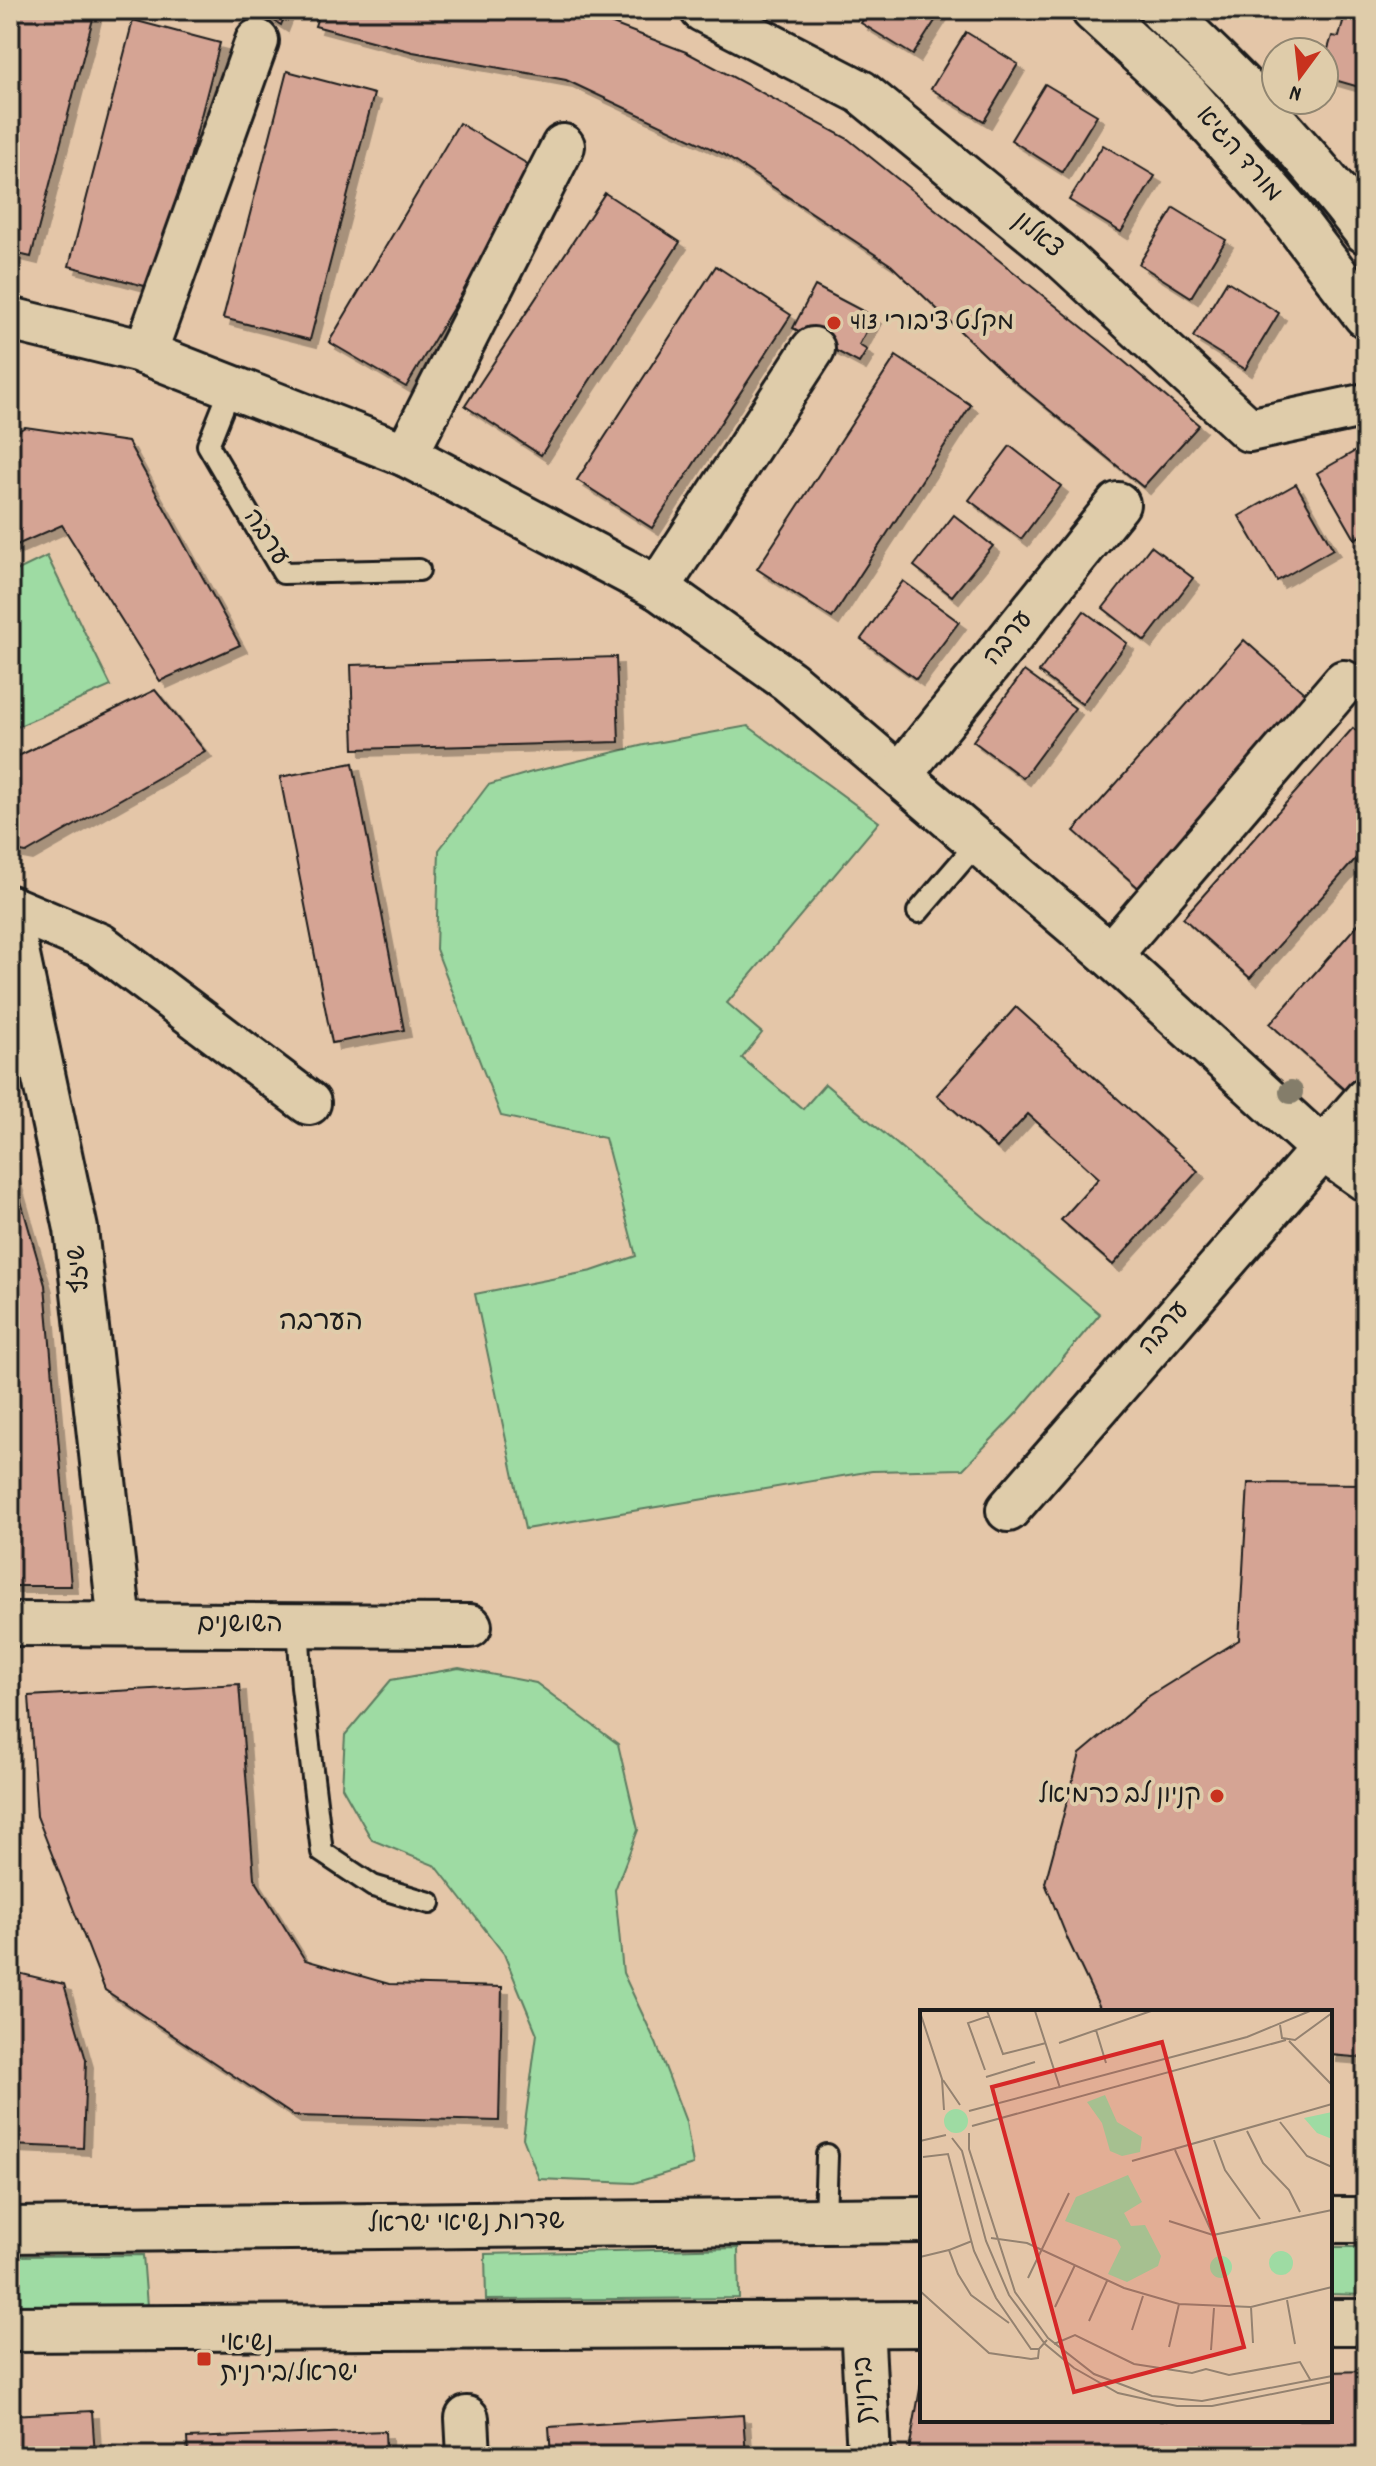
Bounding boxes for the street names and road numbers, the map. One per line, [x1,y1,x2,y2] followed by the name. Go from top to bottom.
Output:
[1186,99,1290,211] street label: מורד הגיא
[1004,204,1070,268] street label: צאלון
[233,502,297,574] street label: ערבה
[975,603,1043,675] street label: ערבה
[59,1243,101,1295] street label: שיזף
[1131,1294,1199,1364] street label: ערבה
[197,1607,283,1644] street label: השושנים
[367,2204,565,2244] street label: שדרות נשיאי ישראל
[846,2355,886,2425] street label: בירנית

